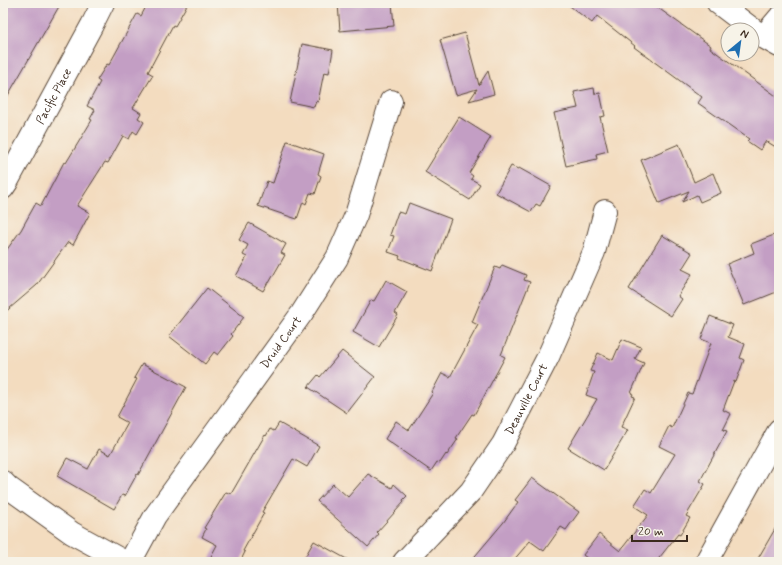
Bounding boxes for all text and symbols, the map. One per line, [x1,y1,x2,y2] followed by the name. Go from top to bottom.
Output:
[720,22,760,62] north arrow
[738,26,751,42] text: N
[33,66,76,127] street label: Pacific Place
[257,313,306,372] street label: Druid Court
[502,361,552,438] street label: Deauville Court
[632,517,687,543] scale bar
[638,524,664,540] text: 20 m

